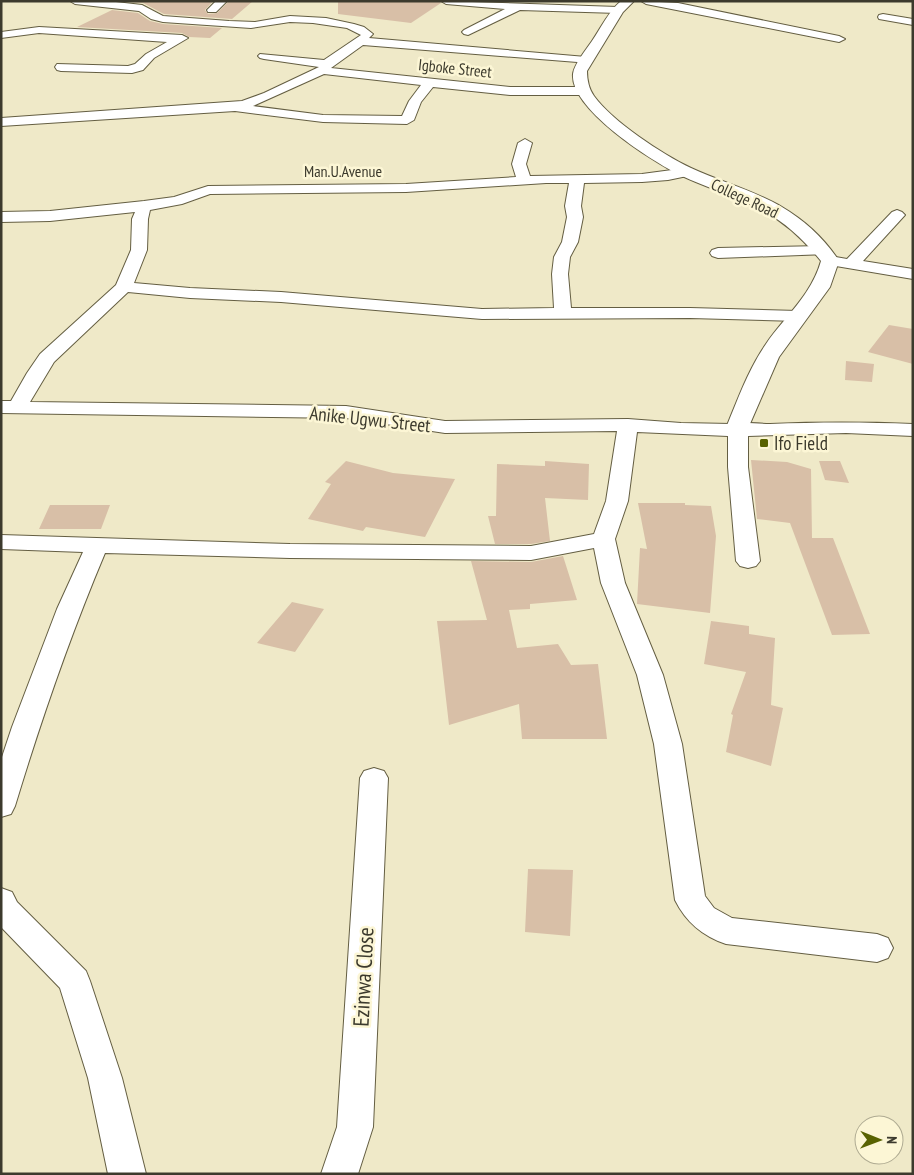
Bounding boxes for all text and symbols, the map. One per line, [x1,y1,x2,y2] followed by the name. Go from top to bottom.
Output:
[417,54,493,82] street label: Igboke Street
[304,161,382,181] street label: Man.U.Avenue
[708,174,782,222] street label: College Road
[308,401,432,437] street label: Anike Ugwu Street
[774,431,828,455] place label: Ifo Field
[758,437,770,449] marker: Ifo Field
[346,927,380,1027] street label: Ezinwa Close
[854,1115,904,1165] north arrow
[883,1136,901,1144] text: N

